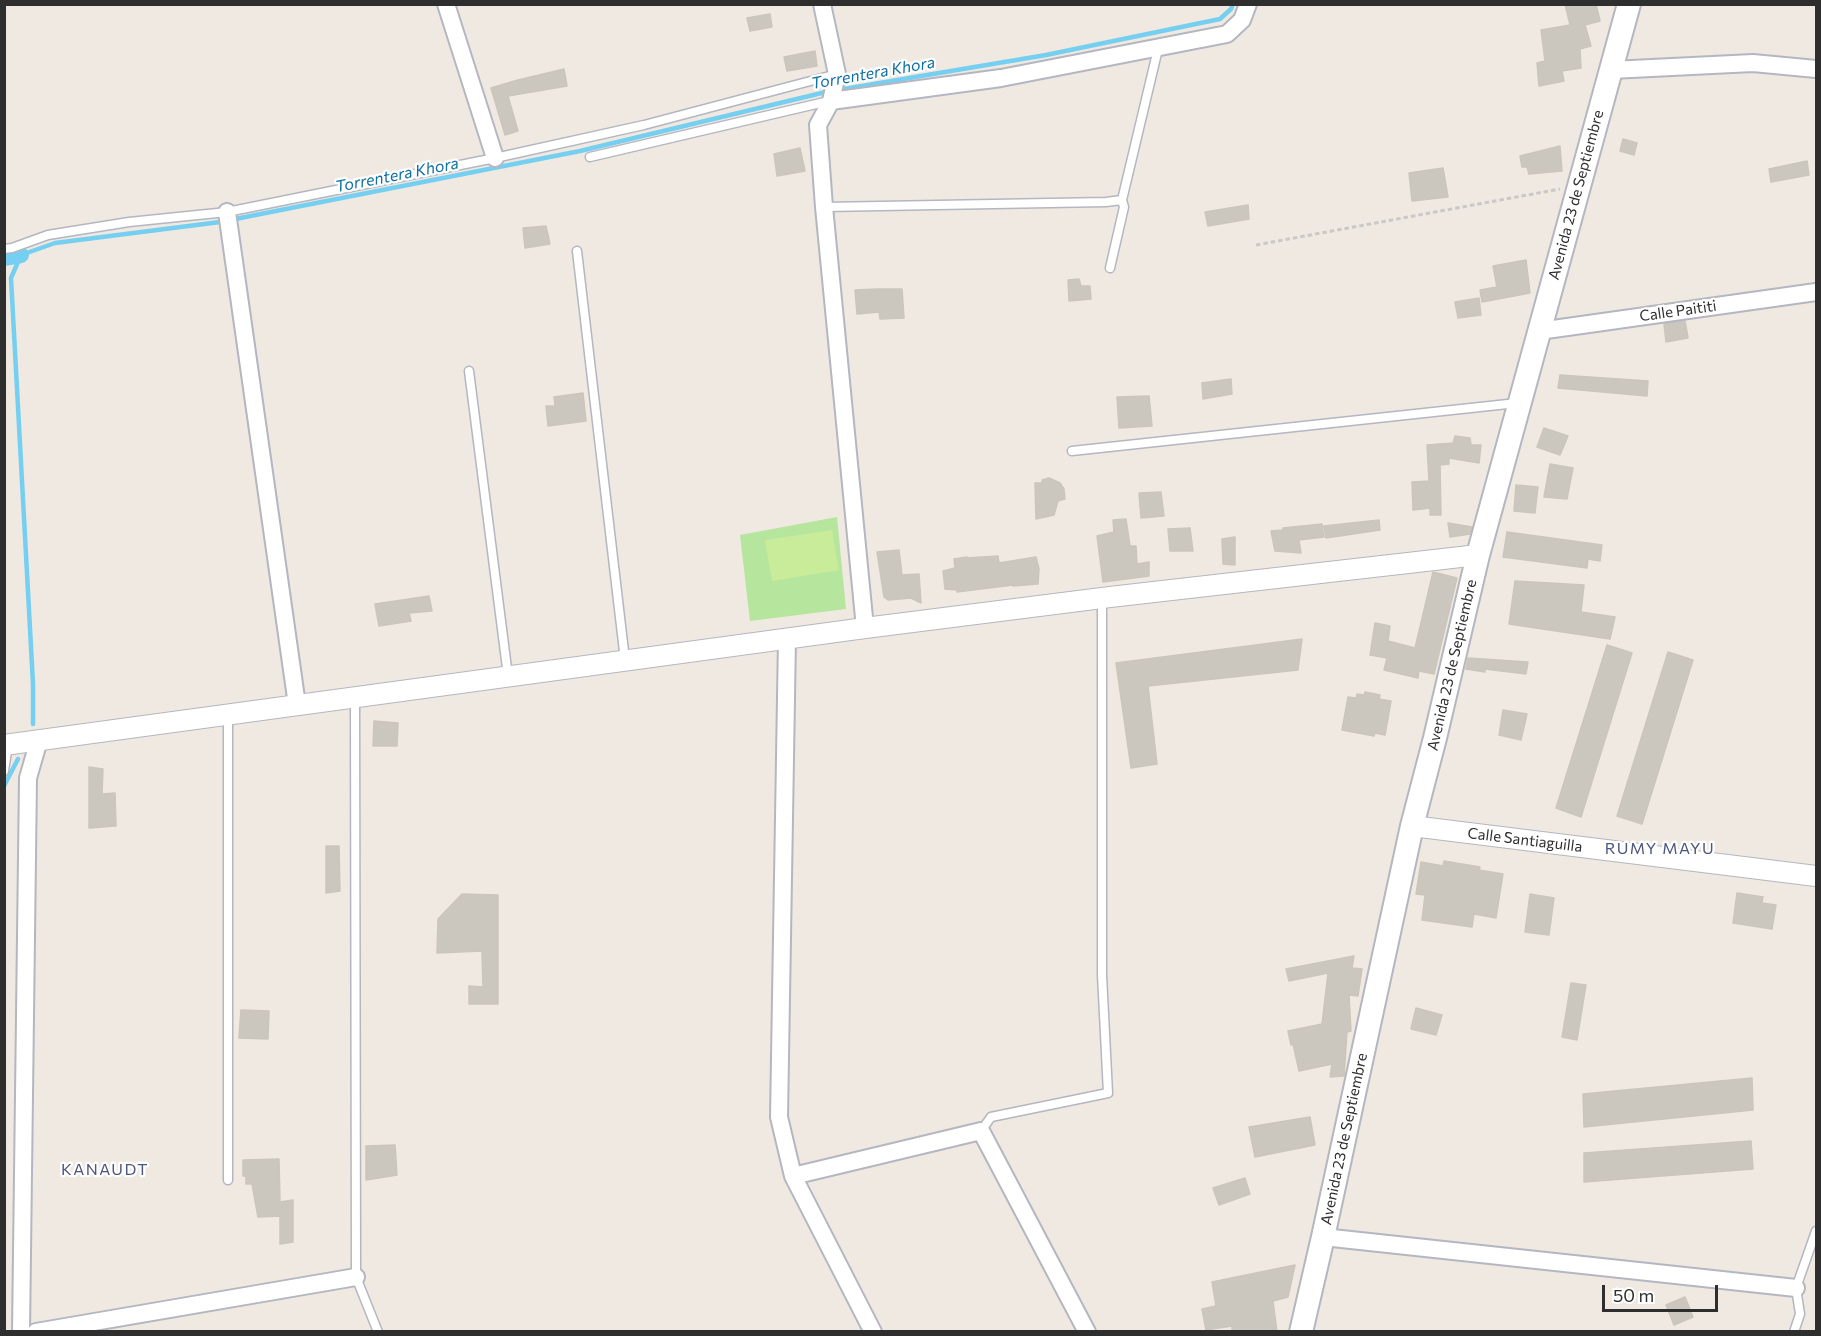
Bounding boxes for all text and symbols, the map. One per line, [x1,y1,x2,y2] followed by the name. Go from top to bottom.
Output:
[810,53,936,93] water label: Torrentera Khora
[1545,108,1607,282] street label: Avenida 23 de Septiembre
[334,154,460,196] water label: Torrentera Khora
[1638,297,1718,325] street label: Calle Paititi
[1424,578,1480,752] street label: Avenida 23 de Septiembre
[1467,824,1583,856] street label: Calle Santiaguilla
[1605,839,1715,859] district label: RUMY MAYU
[1317,1051,1371,1227] street label: Avenida 23 de Septiembre
[61,1160,149,1180] district label: KANAUDT
[1605,1273,1720,1311] scale bar
[1613,1284,1654,1306] text: 50 m

